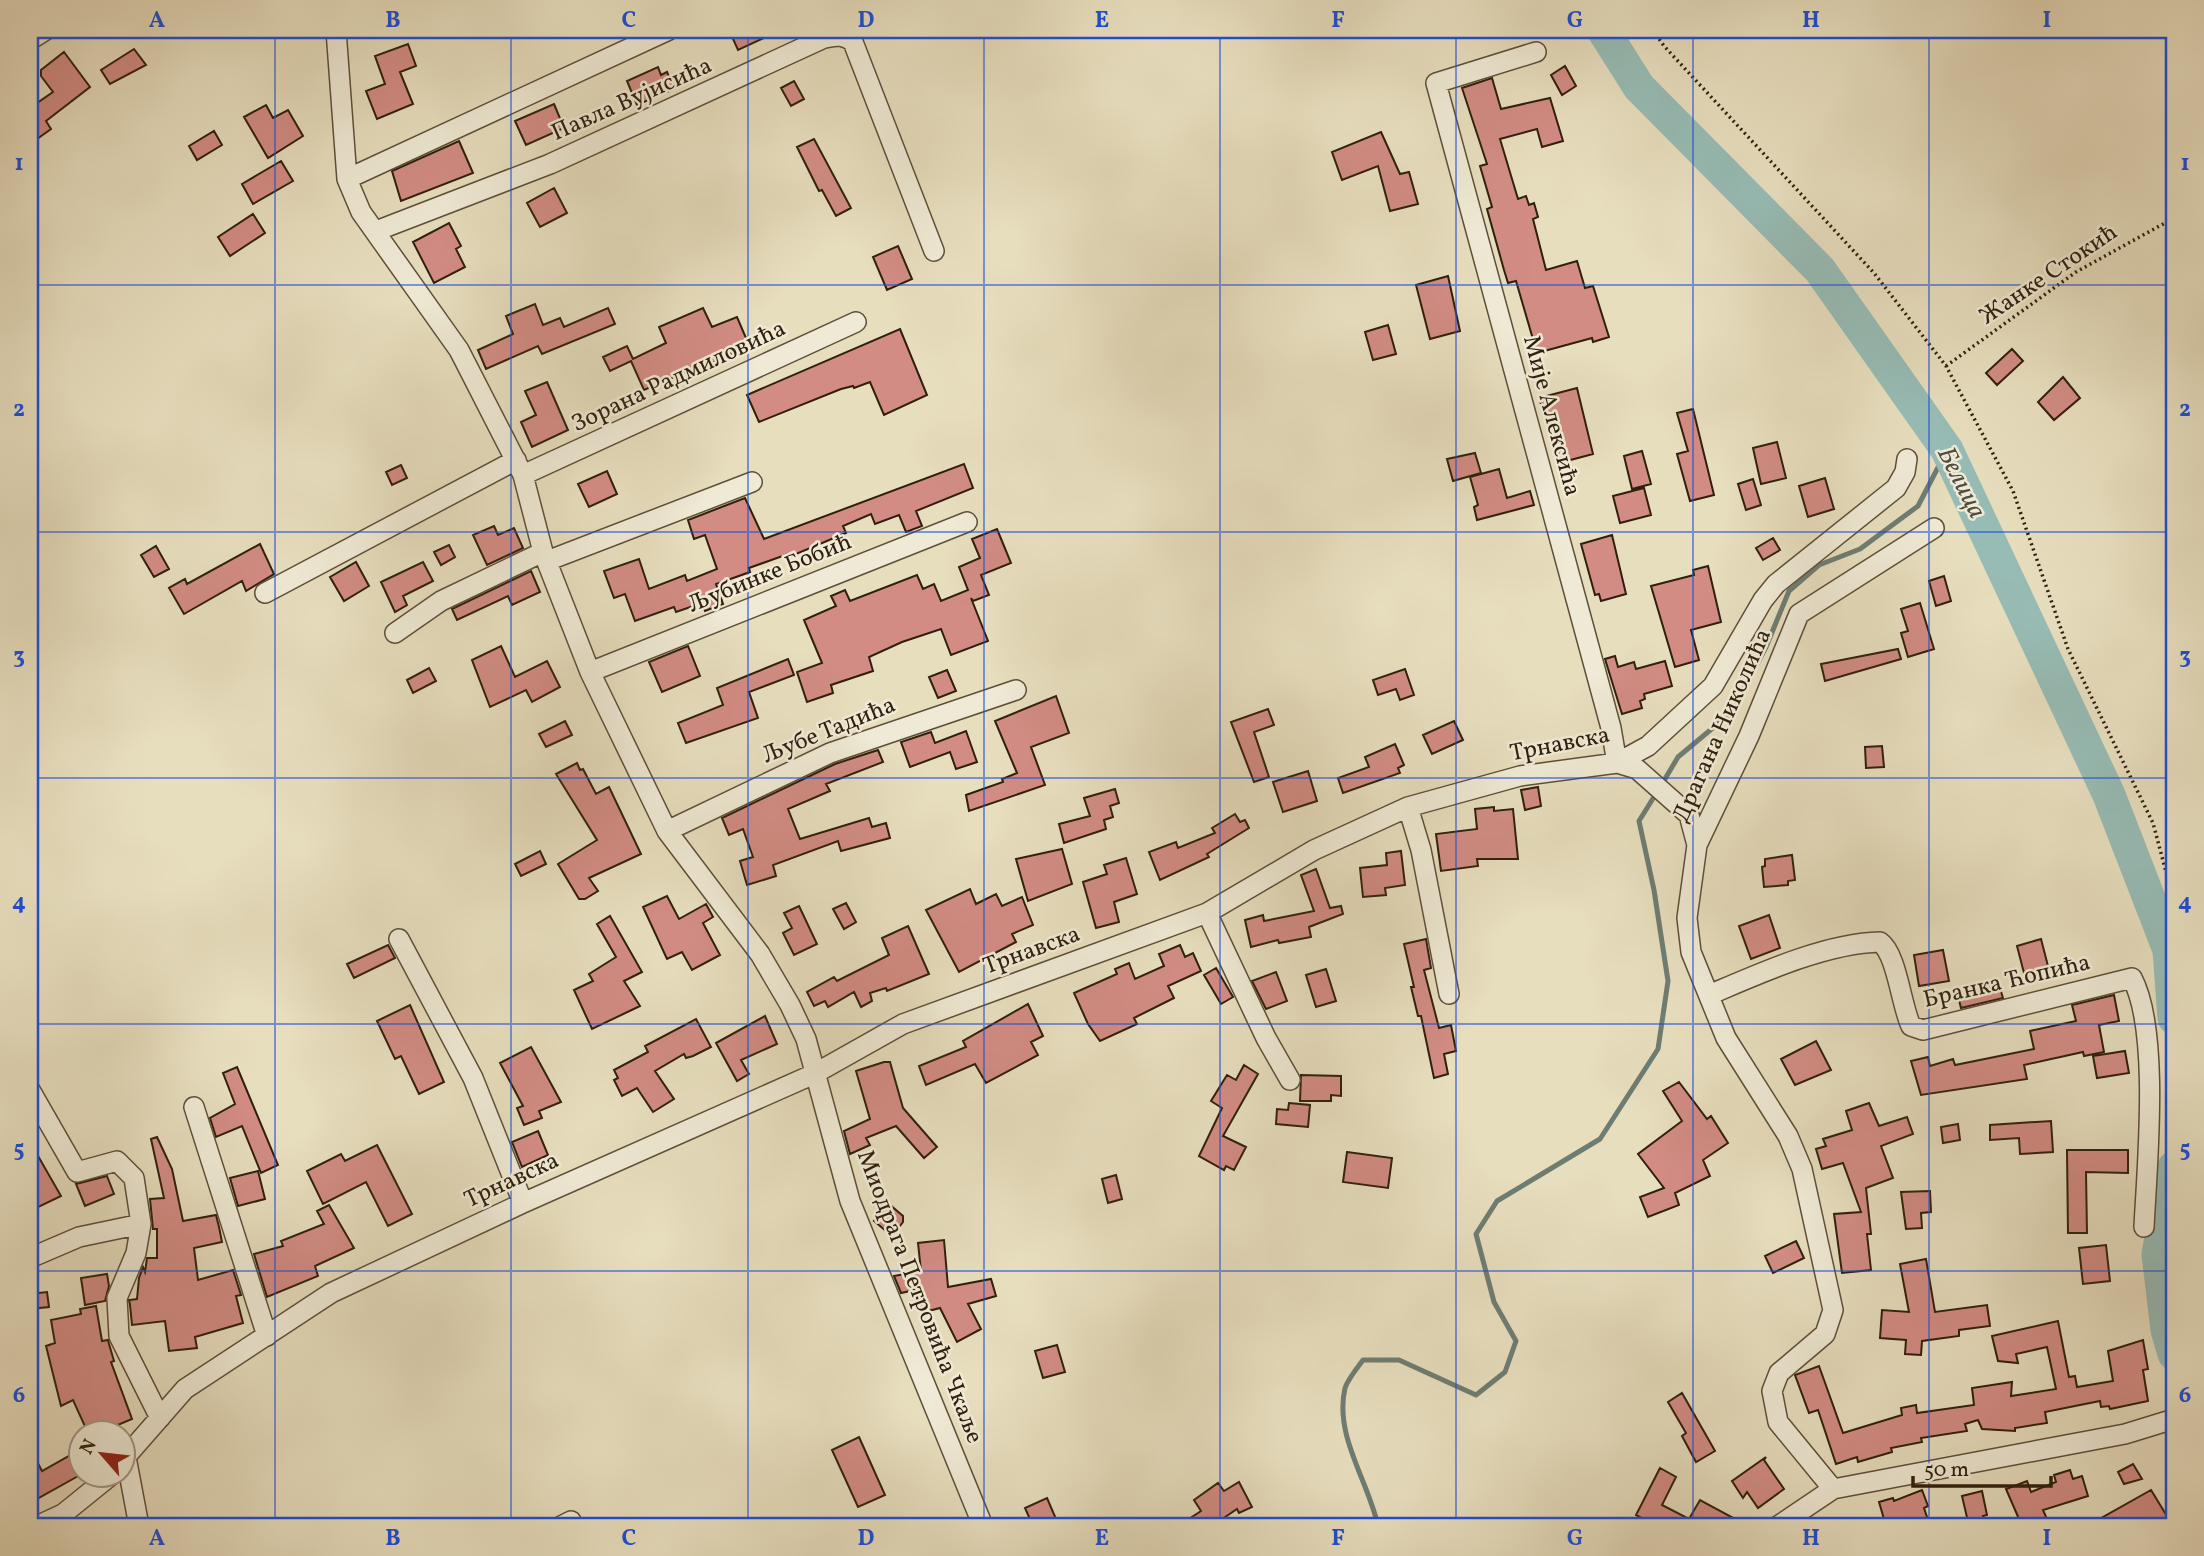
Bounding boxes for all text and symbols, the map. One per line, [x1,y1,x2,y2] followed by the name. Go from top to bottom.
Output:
[149,5,165,37] text: A
[385,5,401,37] text: B
[622,5,636,37] text: C
[858,5,875,37] text: D
[1095,5,1109,37] text: E
[1331,5,1345,37] text: F
[1567,5,1583,37] text: G
[1802,5,1820,37] text: H
[2043,5,2051,37] text: I
[546,49,718,151] street label: Павла Вујисића
[14,148,24,180] text: 1
[2180,148,2190,180] text: 1
[1973,216,2125,334] street label: Жанке Стокић
[566,312,792,442] street label: Зорана Радмиловића
[1513,332,1589,500] street label: Мије Алексића
[13,394,25,426] text: 2
[2179,394,2191,426] text: 2
[1928,441,1994,525] water label: Белица
[683,526,857,622] street label: Љубинке Бобић
[1665,624,1781,828] street label: Драгана Николића
[13,641,25,673] text: 3
[2179,641,2191,673] text: 3
[757,689,901,773] street label: Љубе Тадића
[1507,719,1613,771] street label: Трнавска
[12,887,26,919] text: 4
[2178,887,2192,919] text: 4
[979,918,1085,984] street label: Трнавска
[1920,946,2094,1018] street label: Бранка Ћопића
[13,1134,25,1166] text: 5
[2179,1134,2191,1166] text: 5
[459,1144,565,1218] street label: Трнавска
[847,1145,991,1449] street label: Миодрага Петровића Чкаље
[13,1380,25,1412] text: 6
[2179,1380,2191,1412] text: 6
[66,1420,136,1490] north arrow
[74,1435,104,1459] text: N
[1913,1444,2052,1488] scale bar
[1924,1456,1969,1485] text: 50 m
[149,1523,165,1555] text: A
[385,1523,401,1555] text: B
[622,1523,636,1555] text: C
[858,1523,875,1555] text: D
[1095,1523,1109,1555] text: E
[1331,1523,1345,1555] text: F
[1567,1523,1583,1555] text: G
[1802,1523,1820,1555] text: H
[2043,1523,2051,1555] text: I

